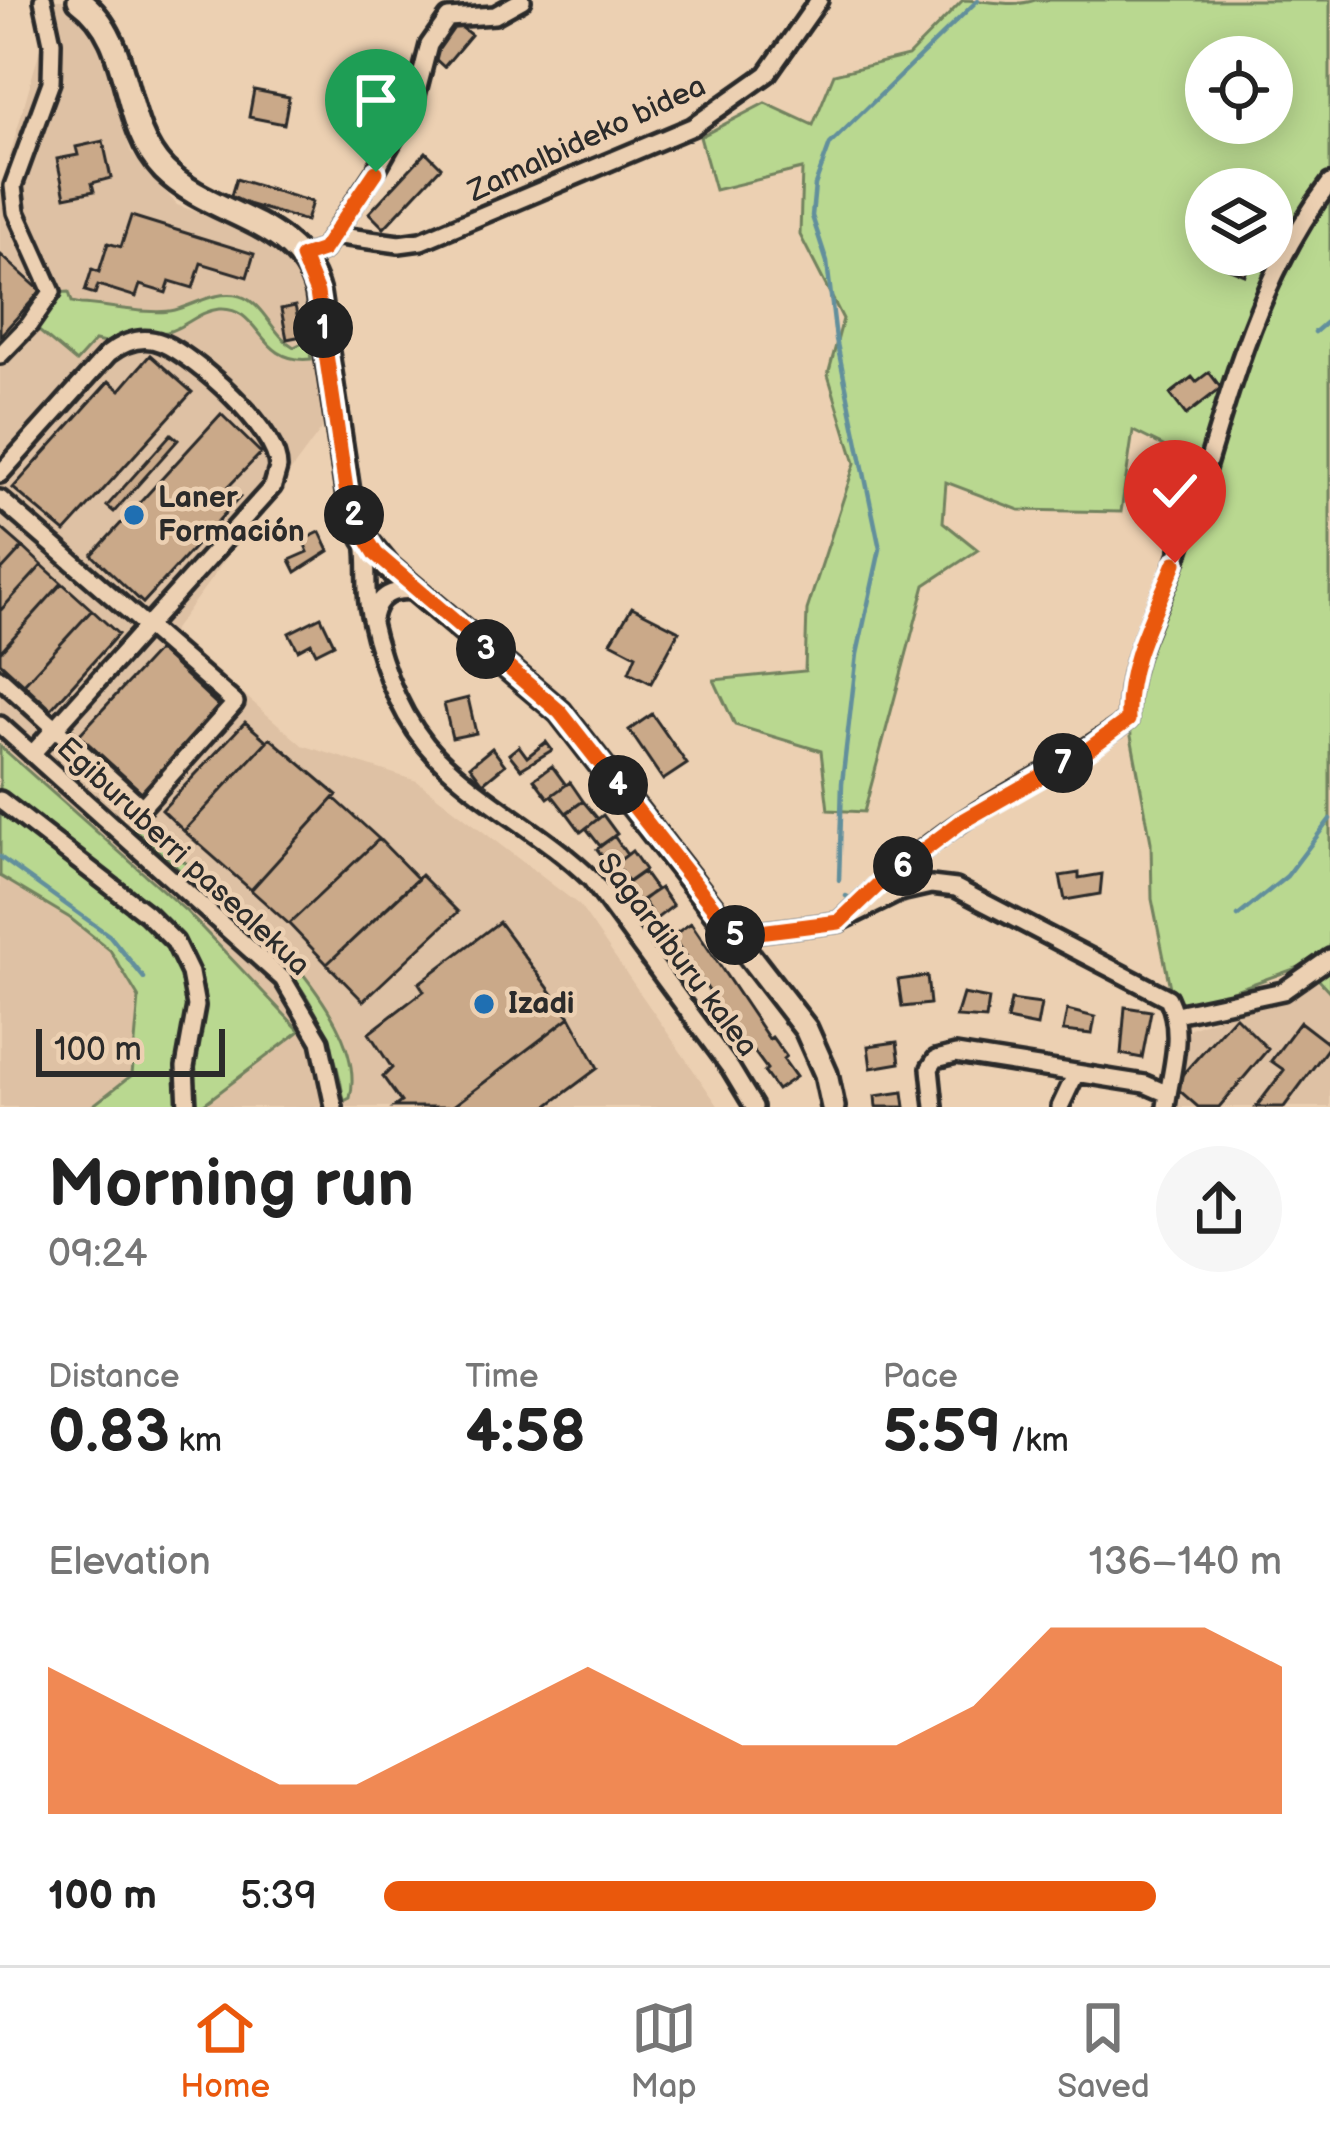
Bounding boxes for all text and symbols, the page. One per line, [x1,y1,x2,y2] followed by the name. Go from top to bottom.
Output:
[1185,36,1293,276] map controls
[1185,36,1293,144] button: locate
[325,49,427,172] pin
[343,67,409,133] icon: arrive
[462,68,711,210] street label: Zamalbideko bidea
[1185,168,1293,276] button: layers
[293,298,353,358] pin: 1
[316,308,330,348] text: 1
[1124,440,1226,563] pin
[1142,458,1208,524] icon: check
[158,480,305,550] place label: Laner Formación
[324,485,384,545] pin: 2
[344,495,364,535] text: 2
[121,502,147,528] marker: Laner Formación
[456,619,516,679] pin: 3
[476,629,496,669] text: 3
[49,730,317,984] street label: Egiburuberri pasealekua
[1033,733,1093,793] pin: 7
[1054,743,1072,783] text: 7
[588,755,648,815] pin: 4
[608,765,628,805] text: 4
[873,836,933,896] pin: 6
[589,846,765,1064] street label: Sagardiburu kalea
[893,846,913,886] text: 6
[705,905,765,965] pin: 5
[725,915,745,955] text: 5
[508,986,574,1022] place label: Izadi
[471,991,497,1017] marker: Izadi
[36,1023,225,1076] scale bar
[54,1030,142,1070] text: 100 m
[48,1146,414,1225] text: Morning run
[1156,1146,1282,1272] button: share
[48,1231,148,1278] text: 09:24
[48,1357,180,1397] text: Distance
[465,1357,538,1397] text: Time
[883,1357,958,1397] text: Pace
[48,1397,170,1469] text: 0.83
[465,1397,586,1469] text: 4:58
[883,1397,1001,1469] text: 5:59
[170,1421,222,1461] text: km
[1001,1421,1069,1461] text: /km
[48,1539,211,1586] text: Elevation
[1089,1539,1282,1586] text: 136–140 m
[48,1873,157,1920] text: 100 m
[240,1873,317,1920] text: 5:39
[180,1995,270,2107] tab: Home
[630,1995,697,2107] tab: Map
[1057,1995,1150,2107] tab: Saved

